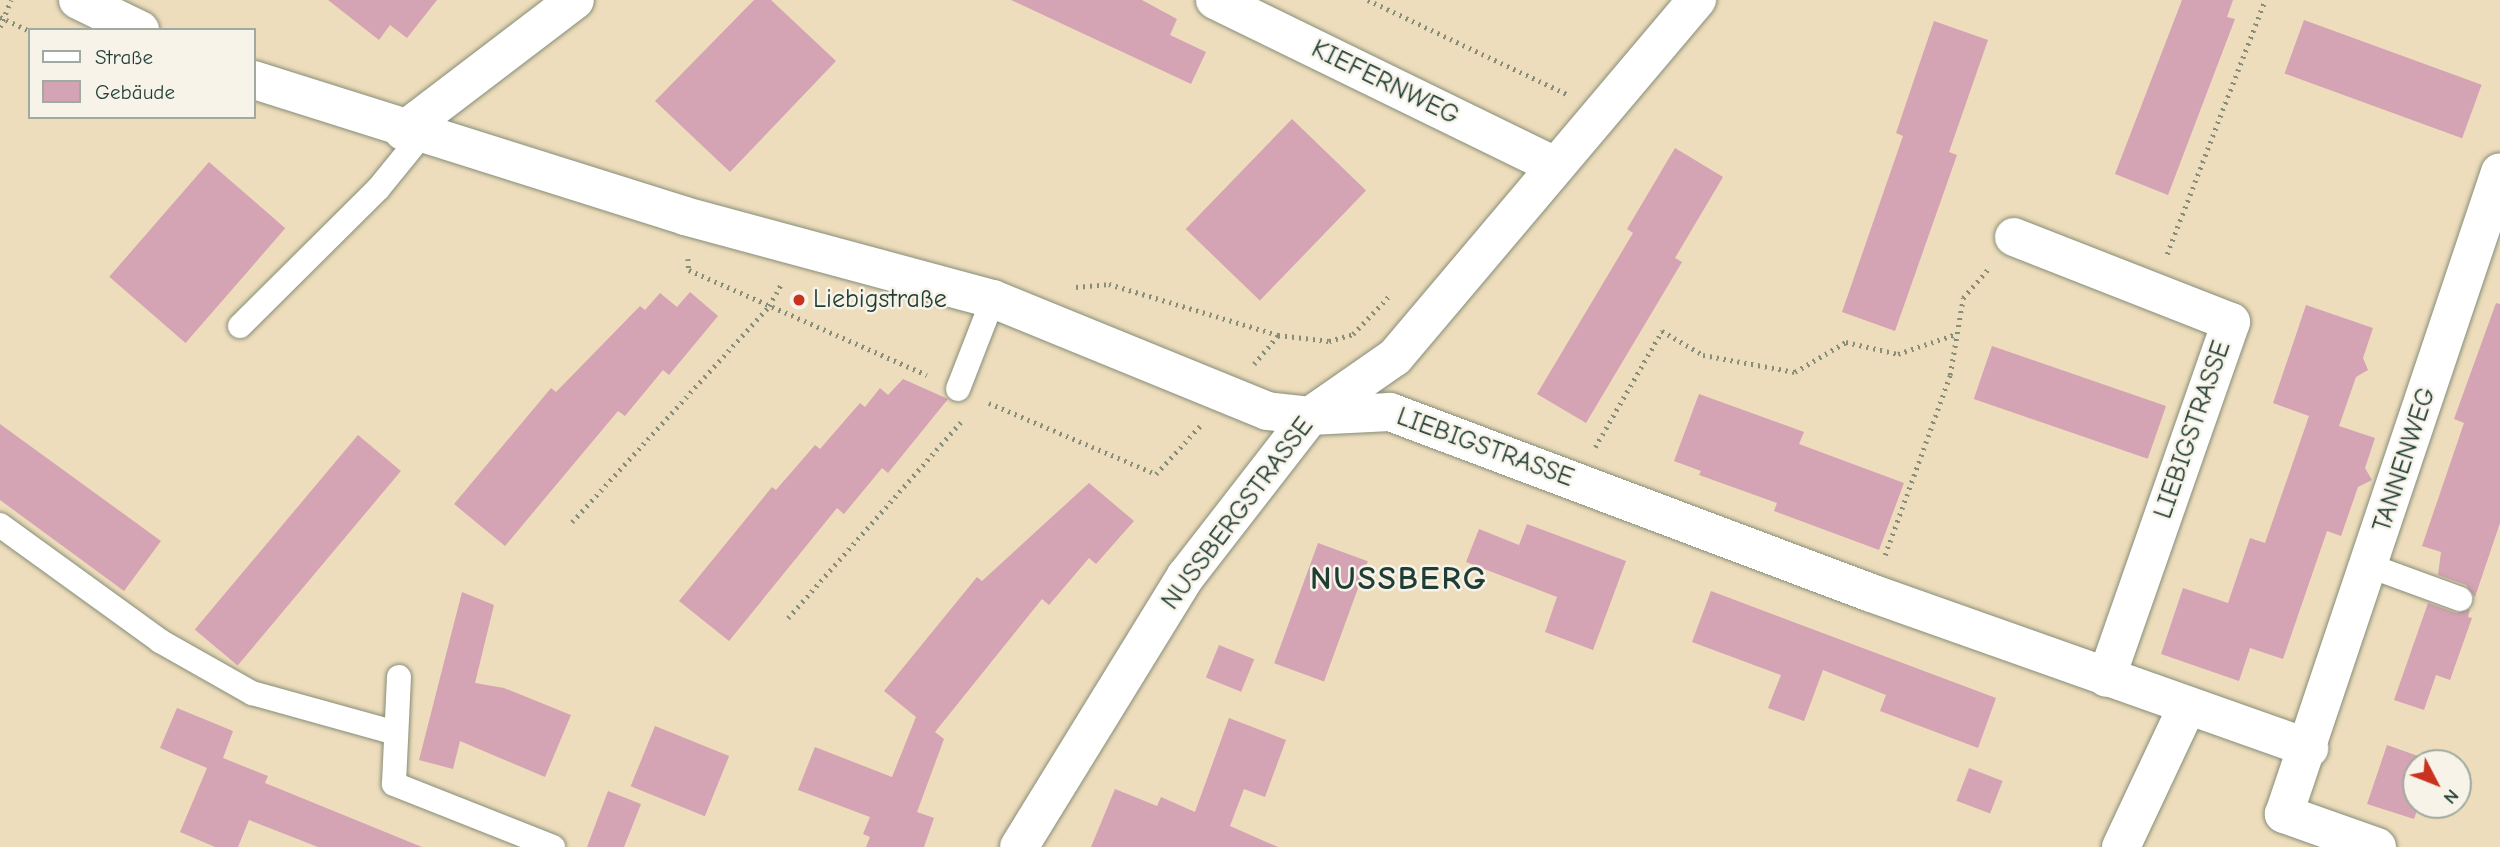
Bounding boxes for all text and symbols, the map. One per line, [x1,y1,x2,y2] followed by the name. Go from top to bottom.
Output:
[28,28,256,119] legend
[1306,34,1464,132] street label: KIEFERNWEG
[95,45,153,69] text: Straße
[95,80,175,104] text: Gebäude
[813,284,947,316] place label: Liebigstraße
[791,292,807,308] marker: Liebigstraße
[2148,337,2238,523] street label: LIEBIGSTRASSE
[2367,384,2443,536] street label: TANNENWEG
[1392,402,1578,494] street label: LIEBIGSTRASSE
[1156,412,1320,616] street label: NUSSBERGSTRASSE
[1311,559,1487,599] district label: NUSSBERG
[2402,749,2472,819] north arrow
[2439,785,2463,809] text: N

